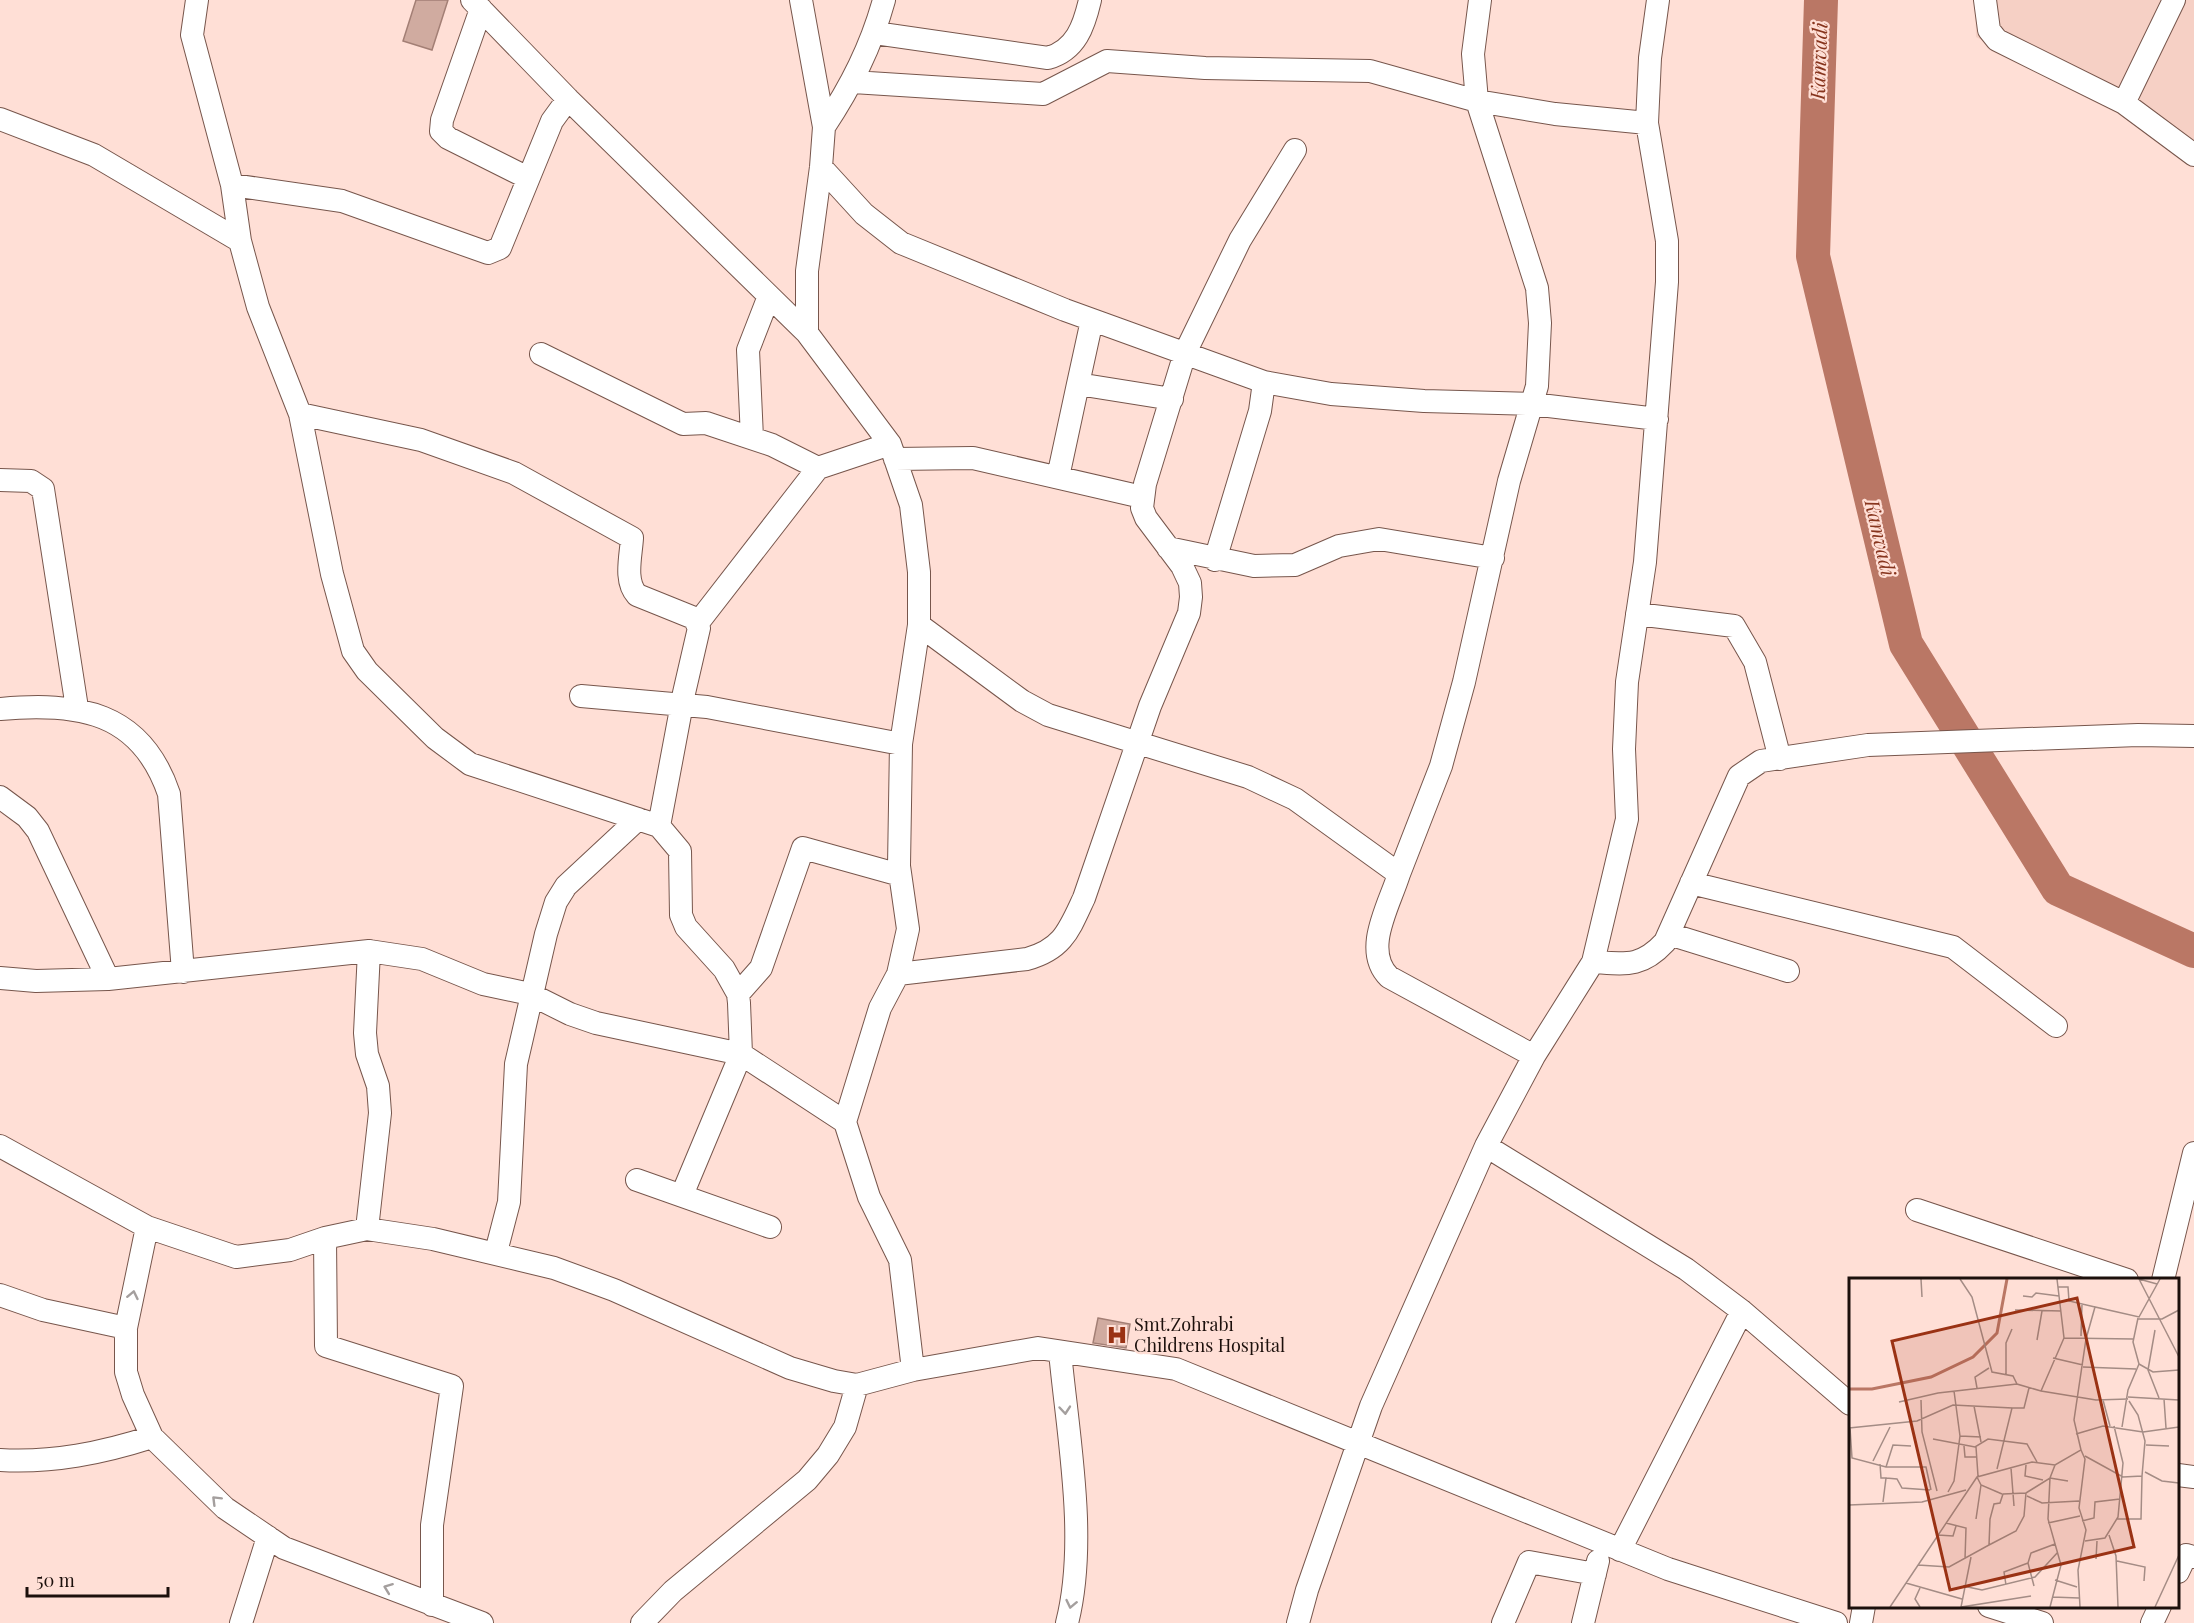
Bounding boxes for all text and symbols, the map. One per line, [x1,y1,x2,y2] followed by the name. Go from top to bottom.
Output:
[1803,21,1832,101] water label: Kamvadi
[1859,496,1904,580] water label: Kamvadi
[1849,1278,2179,1608] inset map
[126,1291,139,1301] one-way arrow
[1134,1312,1285,1357] place label: Smt.Zohrabi Childrens Hospital
[1105,1323,1129,1347] hospital icon: Smt.Zohrabi Childrens Hospital
[1058,1405,1071,1415] one-way arrow
[213,1496,224,1507] one-way arrow
[27,1560,168,1598] scale bar
[36,1568,75,1592] text: 50 m
[383,1583,394,1595] one-way arrow
[1065,1599,1078,1609] one-way arrow

